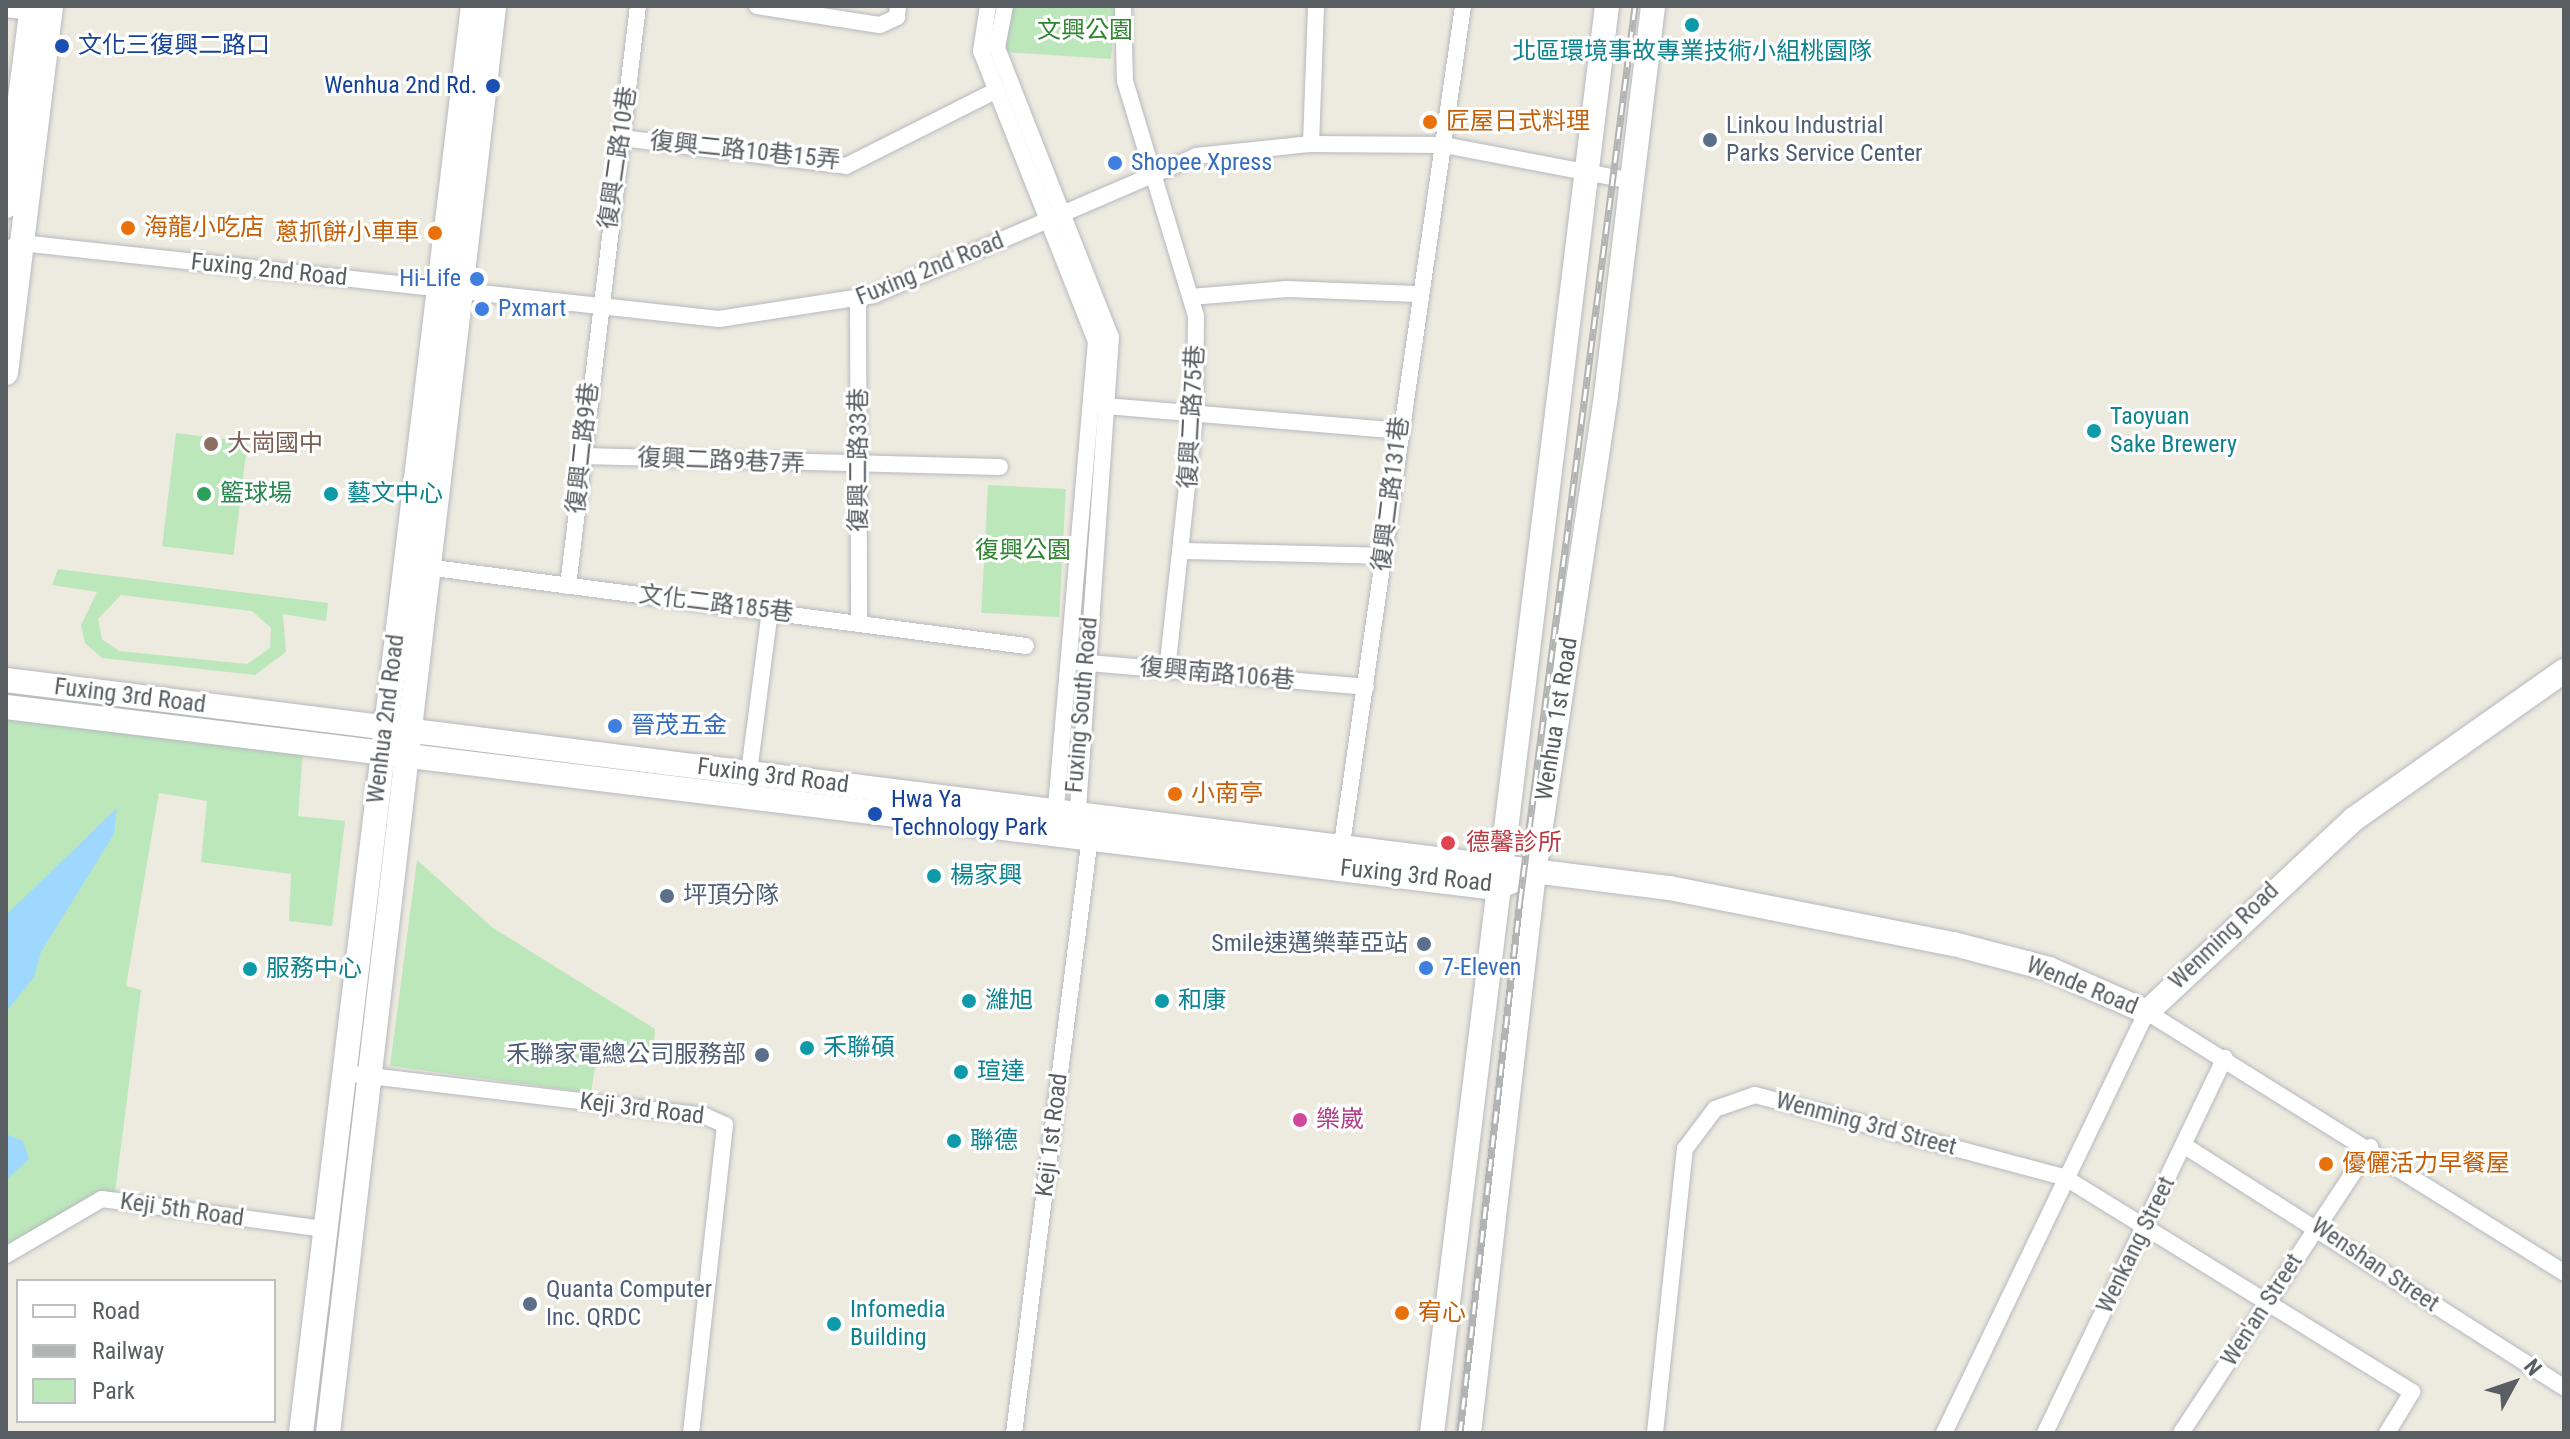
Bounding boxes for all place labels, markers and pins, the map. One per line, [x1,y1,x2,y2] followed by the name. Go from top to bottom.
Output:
[1683,16,1701,34] marker: 北區環境事故專業技術小組桃園隊
[78,32,270,60] place label: 文化三復興二路口
[53,37,71,55] marker: 文化三復興二路口
[1512,38,1872,66] place label: 北區環境事故專業技術小組桃園隊
[324,72,477,100] place label: Wenhua 2nd Rd.
[484,77,502,95] marker: Wenhua 2nd Rd.
[1446,108,1590,136] place label: 匠屋日式料理
[1726,112,1922,168] place label: Linkou Industrial Parks Service Center
[1421,113,1439,131] marker: 匠屋日式料理
[1701,131,1719,149] marker: Linkou Industrial Parks Service Center
[1131,149,1272,177] place label: Shopee Xpress
[1106,154,1124,172] marker: Shopee Xpress
[144,214,264,242] place label: 海龍小吃店
[119,219,137,237] marker: 海龍小吃店
[275,219,419,247] place label: 蔥抓餅小車車
[426,224,444,242] marker: 蔥抓餅小車車
[399,265,461,293] place label: Hi-Life
[468,270,486,288] marker: Hi-Life
[498,295,566,323] place label: Pxmart
[473,300,491,318] marker: Pxmart
[2110,403,2237,459] place label: Taoyuan Sake Brewery
[2085,422,2103,440] marker: Taoyuan Sake Brewery
[227,430,323,458] place label: 大崗國中
[202,435,220,453] marker: 大崗國中
[220,480,292,508] place label: 籃球場
[347,480,443,508] place label: 藝文中心
[195,485,213,503] marker: 籃球場
[322,485,340,503] marker: 藝文中心
[631,712,727,740] place label: 晉茂五金
[606,717,624,735] marker: 晉茂五金
[1191,780,1263,808] place label: 小南亭
[1166,785,1184,803] marker: 小南亭
[891,786,1048,842] place label: Hwa Ya Technology Park
[866,805,884,823] marker: Hwa Ya Technology Park
[1466,829,1562,857] place label: 德馨診所
[1437,832,1459,854] marker: 德馨診所
[950,862,1022,890] place label: 楊家興
[925,867,943,885] marker: 楊家興
[683,882,779,910] place label: 坪頂分隊
[658,887,676,905] marker: 坪頂分隊
[1211,930,1408,958] place label: Smile速邁樂華亞站
[1415,935,1433,953] marker: Smile速邁樂華亞站
[1442,954,1521,982] place label: 7-Eleven
[266,955,362,983] place label: 服務中心
[1417,959,1435,977] marker: 7-Eleven
[241,960,259,978] marker: 服務中心
[985,987,1033,1015] place label: 濰旭
[1178,987,1226,1015] place label: 和康
[960,992,978,1010] marker: 濰旭
[1153,992,1171,1010] marker: 和康
[823,1034,895,1062] place label: 禾聯碩
[798,1039,816,1057] marker: 禾聯碩
[506,1041,746,1069] place label: 禾聯家電總公司服務部
[753,1046,771,1064] marker: 禾聯家電總公司服務部
[977,1058,1025,1086] place label: 瑄達
[952,1063,970,1081] marker: 瑄達
[1316,1106,1364,1134] place label: 樂崴
[1291,1111,1309,1129] marker: 樂崴
[970,1127,1018,1155] place label: 聯德
[945,1132,963,1150] marker: 聯德
[2342,1150,2510,1178] place label: 優儷活力早餐屋
[2317,1155,2335,1173] marker: 優儷活力早餐屋
[546,1276,712,1332] place label: Quanta Computer Inc. QRDC
[521,1295,539,1313] marker: Quanta Computer Inc. QRDC
[850,1296,945,1352] place label: Infomedia Building
[1418,1299,1466,1327] place label: 宥心
[1393,1304,1411,1322] marker: 宥心
[825,1315,843,1333] marker: Infomedia Building

